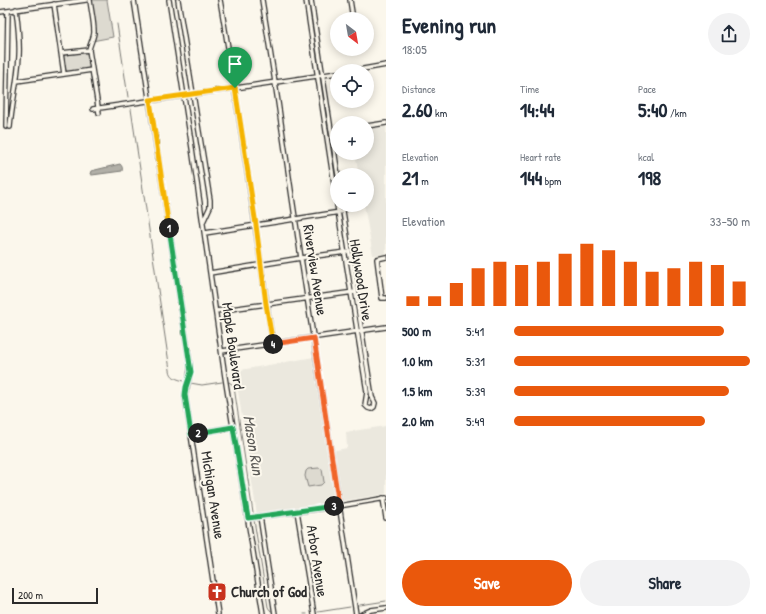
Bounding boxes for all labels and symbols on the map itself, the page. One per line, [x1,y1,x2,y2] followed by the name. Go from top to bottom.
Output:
[330,12,374,56] north arrow
[218,47,252,88] pin
[159,218,179,238] pin: 1
[298,223,333,317] street label: Riverview Avenue
[345,238,378,322] street label: Hollywood Drive
[217,301,250,391] street label: Maple Boulevard
[263,334,283,354] pin: 4
[238,414,270,478] water label: Mason Run
[188,423,208,443] pin: 2
[196,450,231,540] street label: Michigan Avenue
[324,496,344,516] pin: 3
[301,523,334,598] street label: Arbor Avenue
[206,581,228,603] church icon: Church of God
[231,581,307,602] place label: Church of God
[12,586,98,605] scale bar

